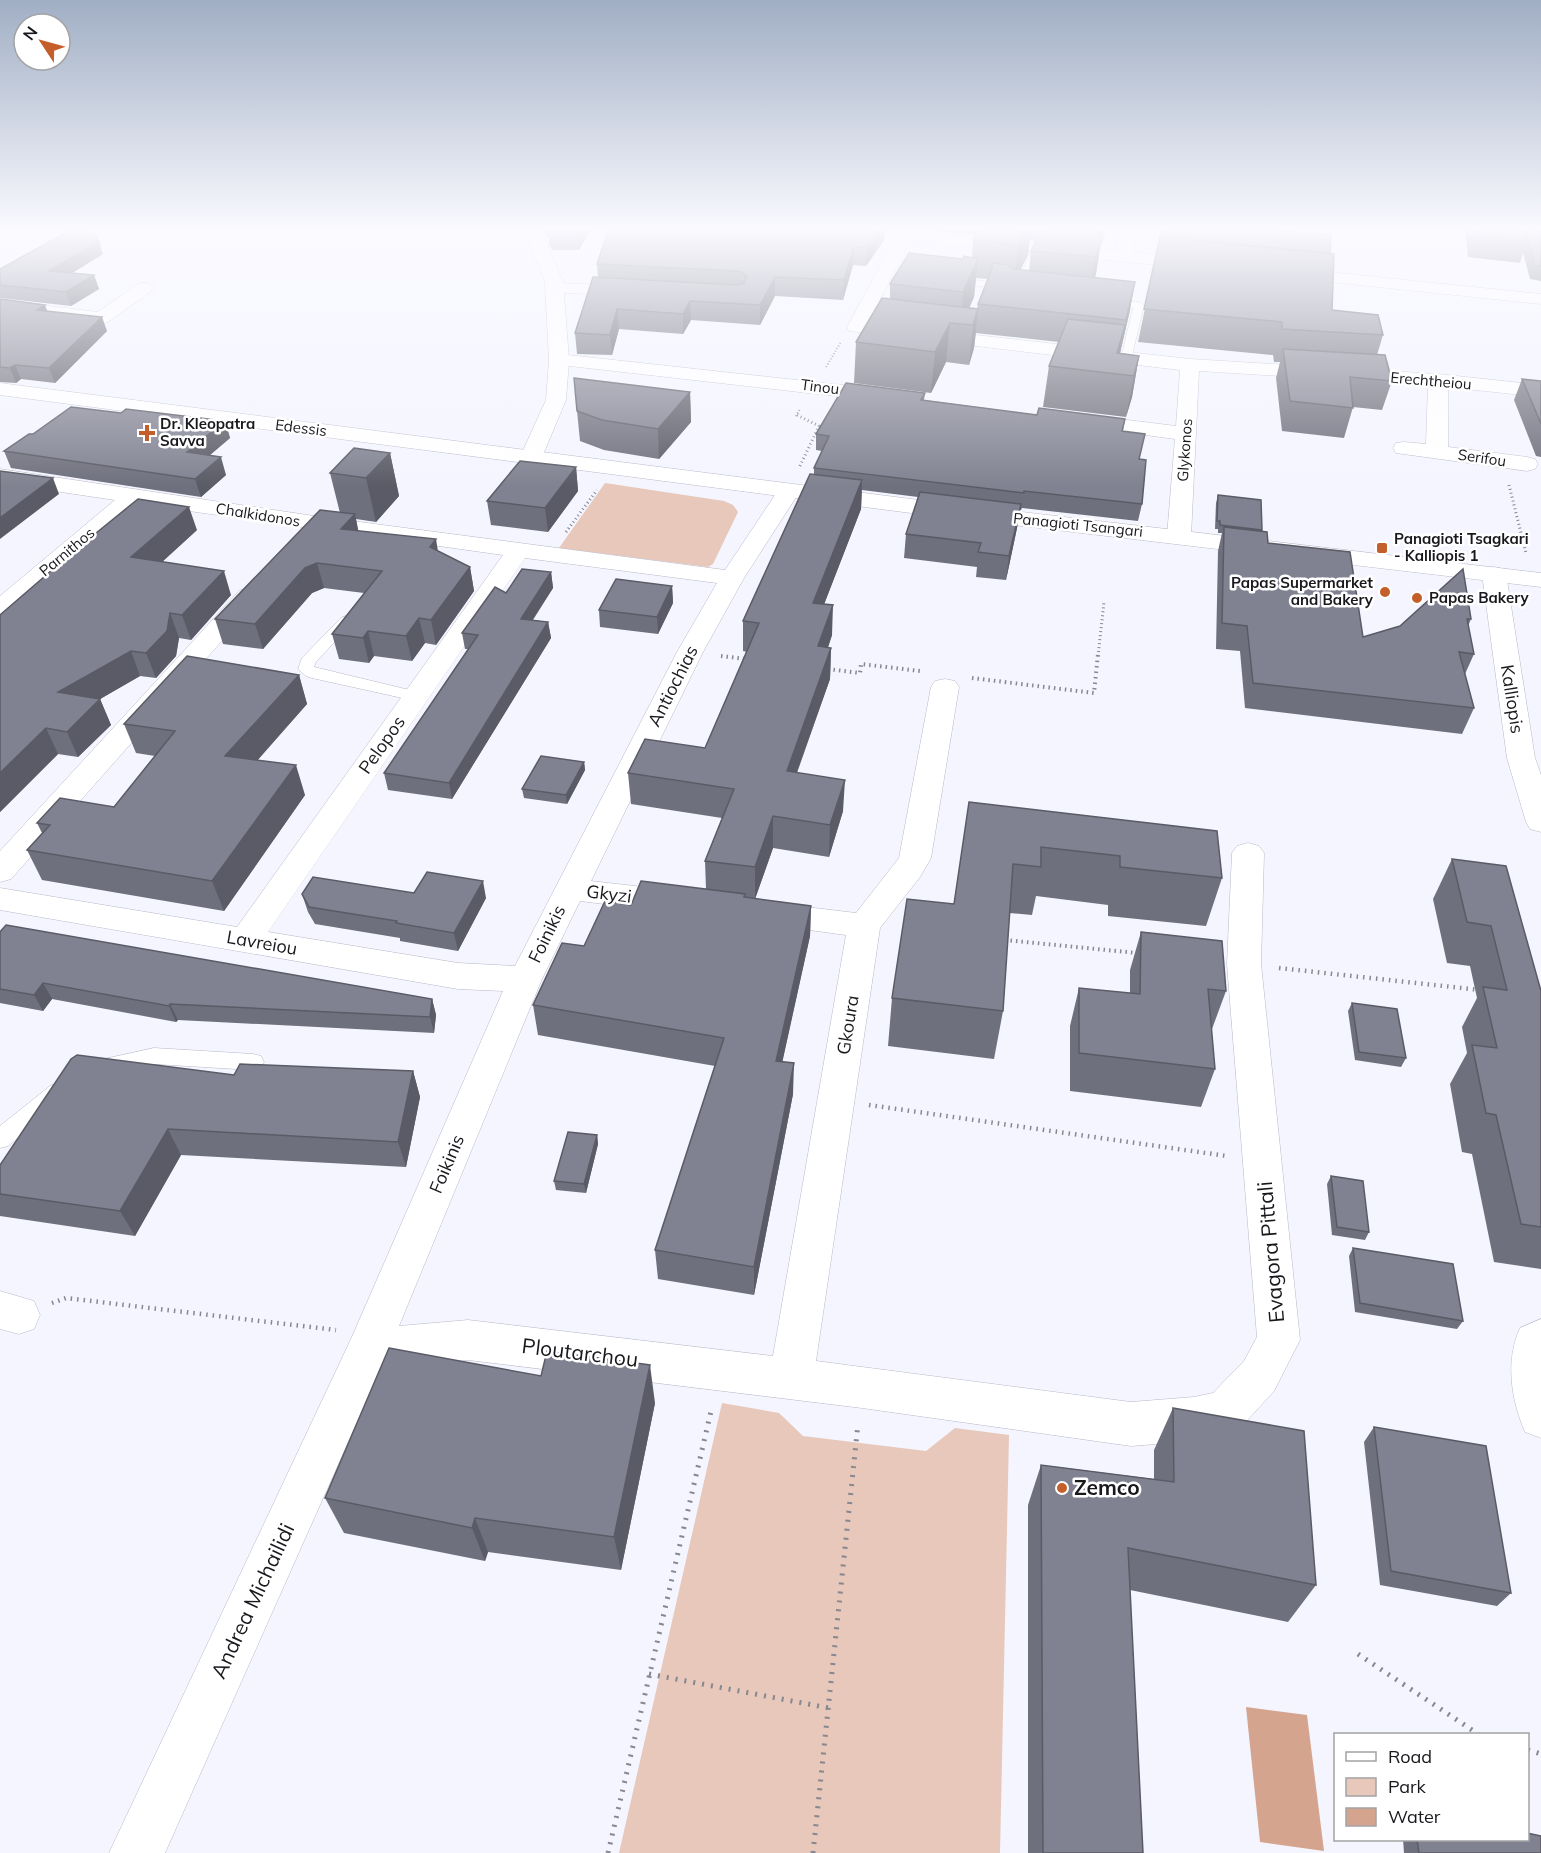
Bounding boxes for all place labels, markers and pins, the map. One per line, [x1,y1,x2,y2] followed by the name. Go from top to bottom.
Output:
[160,414,255,450] place label: Dr. Kleopatra Savva
[138,424,156,442] marker: Dr. Kleopatra Savva
[1394,529,1529,565] place label: Panagioti Tsagkari - Kalliopis 1
[1375,541,1389,555] marker: Panagioti Tsagkari - Kalliopis 1
[1231,573,1374,609] place label: Papas Supermarket and Bakery
[1378,585,1392,599] marker: Papas Supermarket and Bakery
[1429,588,1530,607] place label: Papas Bakery
[1410,591,1424,605] marker: Papas Bakery
[1074,1474,1140,1500] place label: Zemco
[1055,1481,1069,1495] marker: Zemco

